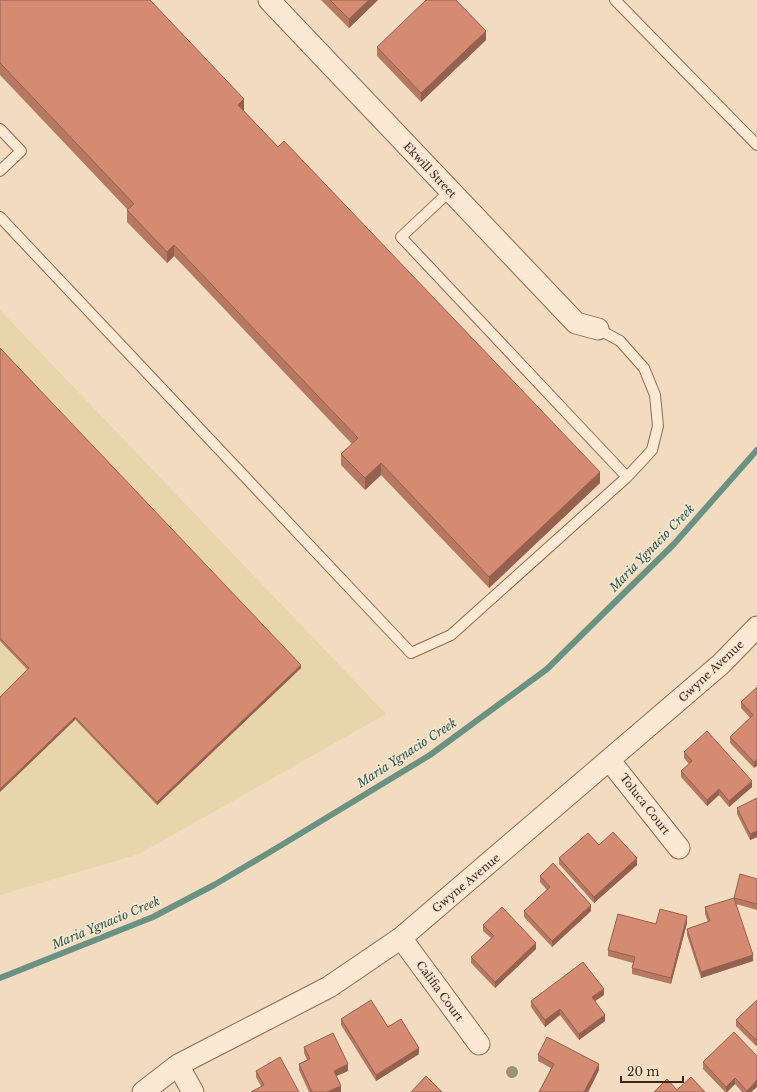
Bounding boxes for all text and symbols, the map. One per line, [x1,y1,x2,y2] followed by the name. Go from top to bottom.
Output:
[401,139,460,201] street label: Ekwill Street
[605,501,697,595] water label: Maria Ygnacio Creek
[675,637,747,705] street label: Gwyne Avenue
[353,715,459,791] water label: Maria Ygnacio Creek
[617,771,674,838] street label: Toluca Court
[429,851,503,915] street label: Gwyne Avenue
[49,893,162,952] water label: Maria Ygnacio Creek
[413,958,467,1025] street label: Califia Court
[621,1058,683,1084] scale bar
[627,1064,659,1079] text: 20 m

